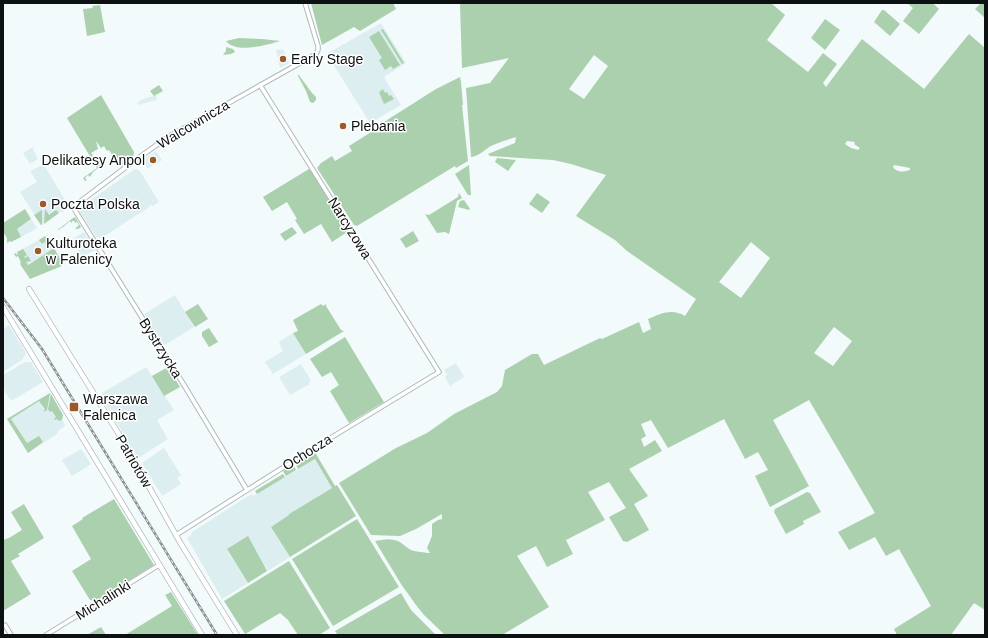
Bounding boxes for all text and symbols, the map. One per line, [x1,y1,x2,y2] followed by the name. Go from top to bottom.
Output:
[291,51,364,67] place label: Early Stage
[278,54,288,64] marker: Early Stage
[154,96,232,152] street label: Walcownicza
[351,118,406,134] place label: Plebania
[338,121,348,131] marker: Plebania
[41,152,145,168] place label: Delikatesy Anpol
[148,155,158,165] marker: Delikatesy Anpol
[325,194,375,262] street label: Narcyzowa
[51,196,140,212] place label: Poczta Polska
[38,199,48,209] marker: Poczta Polska
[45,235,117,267] place label: Kulturoteka w Falenicy
[33,246,43,256] marker: Kulturoteka w Falenicy
[136,315,186,381] street label: Bystrzycka
[83,391,148,423] place label: Warszawa Falenica
[68,401,80,413] marker: Warszawa Falenica
[279,430,335,473] street label: Ochocza
[112,432,156,491] street label: Patriotów
[73,577,133,623] street label: Michalinki

